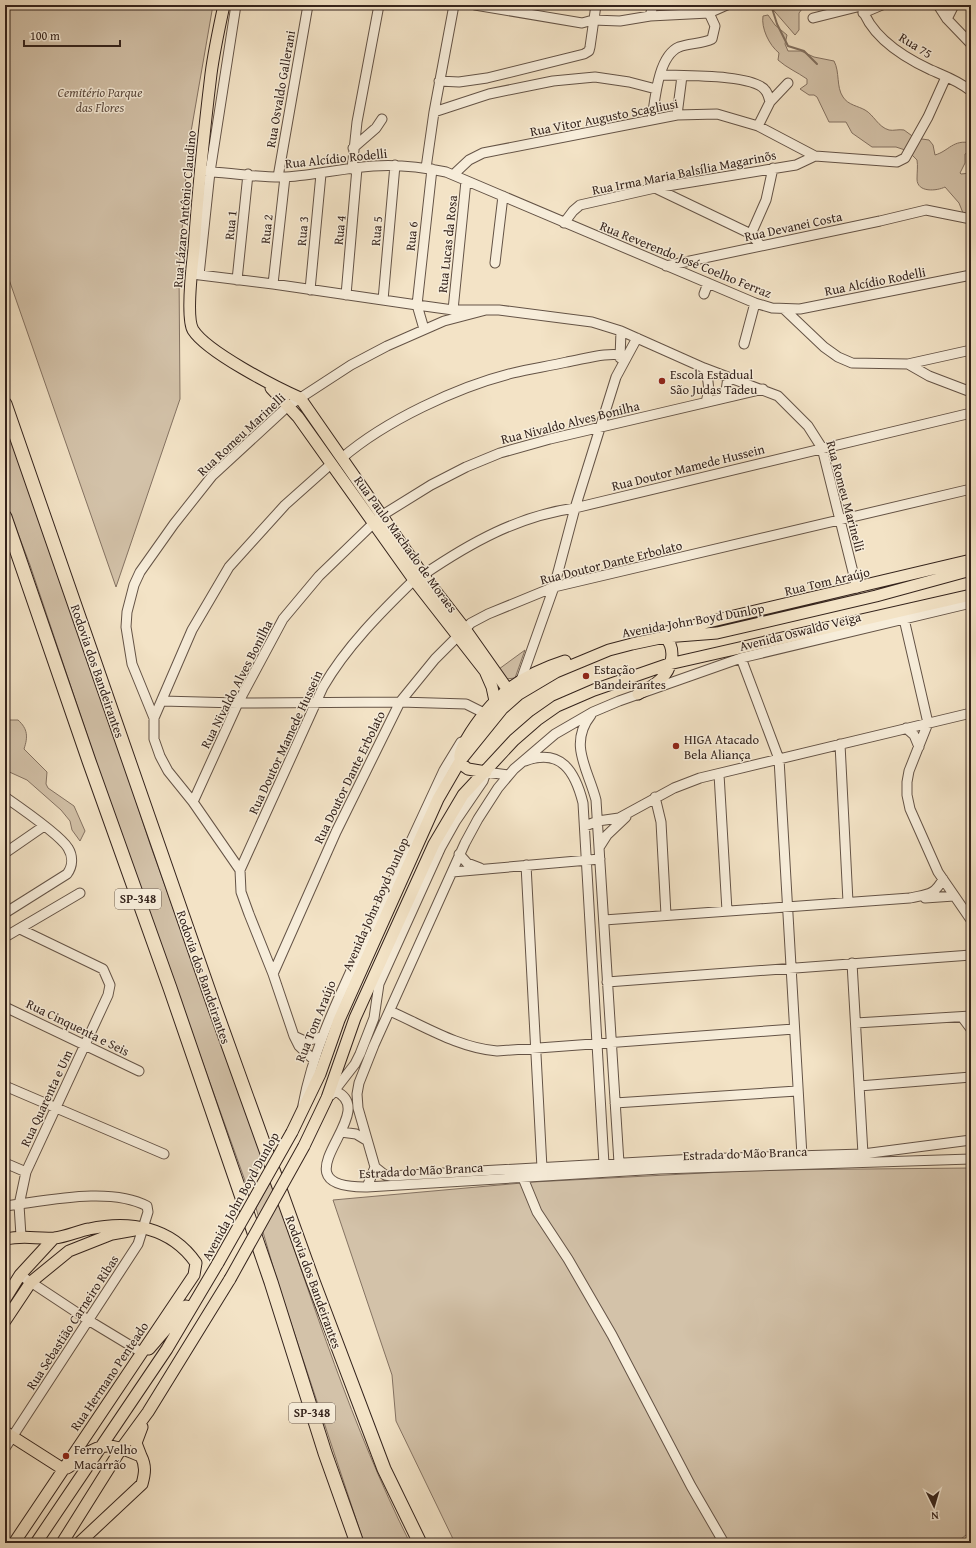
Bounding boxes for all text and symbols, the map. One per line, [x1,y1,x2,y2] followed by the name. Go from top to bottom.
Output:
[24,22,120,48] scale bar
[30,27,60,44] text: 100 m
[895,28,936,63] street label: Rua 75
[261,29,300,149] street label: Rua Osvaldo Gallerani
[58,83,142,117] park label: Cemitério Parque das Flores
[528,94,680,141] street label: Rua Vitor Augusto Scagliusi
[168,129,201,288] street label: Rua Lázaro Antônio Claudino
[284,144,388,173] street label: Rua Alcídio Rodelli
[590,145,778,200] street label: Rua Irma Maria Balsília Magarinõs
[433,193,462,294] street label: Rua Lucas da Rosa
[743,207,845,246] street label: Rua Devanei Costa
[219,209,242,241] street label: Rua 1
[255,213,278,245] street label: Rua 2
[328,214,351,246] street label: Rua 4
[292,215,313,247] street label: Rua 3
[366,215,387,247] street label: Rua 5
[597,216,775,303] street label: Rua Reverendo José Coelho Ferraz
[400,220,423,252] street label: Rua 6
[823,262,928,301] street label: Rua Alcídio Rodelli
[670,365,757,399] place label: Escola Estadual São Judas Tadeu
[657,376,667,386] marker: Escola Estadual São Judas Tadeu
[193,388,290,480] street label: Rua Romeu Marinelli
[499,396,642,449] street label: Rua Nivaldo Alves Bonilha
[822,438,870,554] street label: Rua Romeu Marinelli
[610,439,767,496] street label: Rua Doutor Mamede Hussein
[349,472,462,617] street label: Rua Paulo Machado de Moraes
[538,536,684,589] street label: Rua Doutor Dante Erbolato
[783,562,872,601] street label: Rua Tom Araújo
[620,599,766,642] street label: Avenida John Boyd Dunlop
[66,602,129,741] street label: Rodovia dos Bandeirantes
[737,607,864,656] street label: Avenida Oswaldo Veiga
[196,616,278,752] street label: Rua Nivaldo Alves Bonilha
[594,660,666,694] place label: Estação Bandeirantes
[244,666,328,817] street label: Rua Doutor Mamede Hussein
[581,671,591,681] marker: Estação Bandeirantes
[309,707,390,847] street label: Rua Doutor Dante Erbolato
[684,730,759,764] place label: HIGA Atacado Bela Aliança
[671,741,681,751] marker: HIGA Atacado Bela Aliança
[337,834,414,974] street label: Avenida John Boyd Dunlop
[115,889,161,909] road number: SP-348
[172,908,235,1047] street label: Rodovia dos Bandeirantes
[290,977,341,1065] street label: Rua Tom Araújo
[23,994,133,1061] street label: Rua Cinquenta e Seis
[16,1046,77,1150] street label: Rua Quarenta e Um
[197,1128,284,1264] street label: Avenida John Boyd Dunlop
[683,1142,808,1165] street label: Estrada do Mão Branca
[358,1158,484,1183] street label: Estrada do Mão Branca
[281,1213,346,1351] street label: Rodovia dos Bandeirantes
[22,1251,123,1393] street label: Rua Sebastião Carneiro Ribas
[66,1318,153,1435] street label: Rua Hermano Penteado
[289,1403,335,1423] road number: SP-348
[74,1440,138,1474] place label: Ferro Velho Macarrão
[61,1451,71,1461] marker: Ferro Velho Macarrão
[914,1486,954,1526] north arrow
[930,1508,939,1524] text: N

